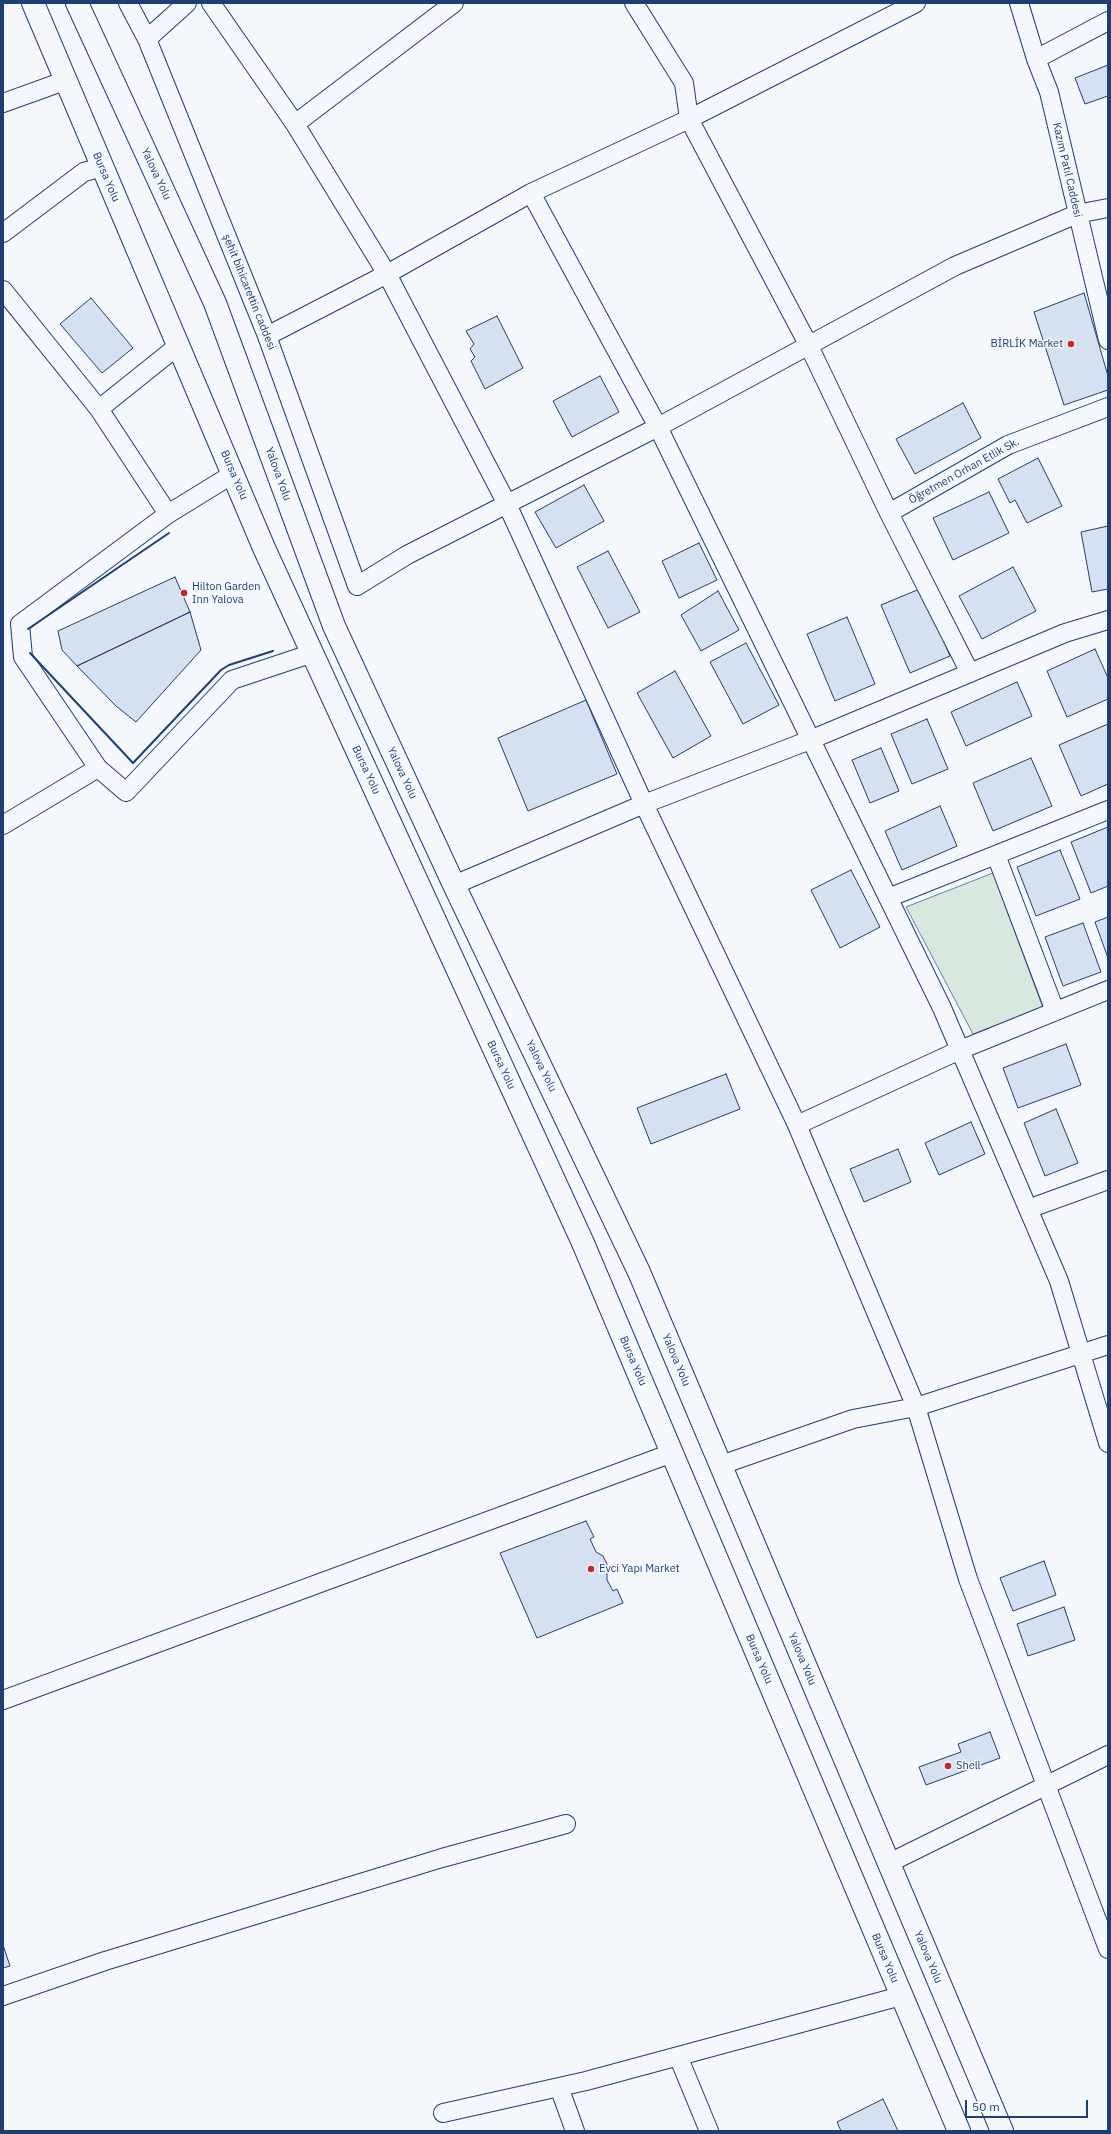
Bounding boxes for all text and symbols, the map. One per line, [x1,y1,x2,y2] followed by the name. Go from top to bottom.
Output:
[1050,121,1084,219] street label: Kazım Patıl Caddesi
[138,146,174,202] street label: Yalova Yolu
[90,150,122,204] street label: Bursa Yolu
[220,232,278,352] street label: şehit bihicarettin caddesi
[991,337,1063,351] place label: BİRLİK Market
[1066,339,1076,349] marker: BİRLİK Market
[906,435,1022,507] street label: Öğretmen Orhan Etlik Sk.
[262,445,294,503] street label: Yalova Yolu
[218,448,250,502] street label: Bursa Yolu
[192,580,260,606] place label: Hilton Garden Inn Yalova
[179,588,189,598] marker: Hilton Garden Inn Yalova
[349,743,383,797] street label: Bursa Yolu
[384,745,420,801] street label: Yalova Yolu
[484,1038,518,1092] street label: Bursa Yolu
[523,1038,559,1094] street label: Yalova Yolu
[659,1332,693,1388] street label: Yalova Yolu
[617,1334,649,1388] street label: Bursa Yolu
[599,1562,680,1576] place label: Evci Yapı Market
[586,1564,596,1574] marker: Evci Yapı Market
[785,1631,819,1687] street label: Yalova Yolu
[743,1632,775,1686] street label: Bursa Yolu
[956,1759,981,1773] place label: Shell
[943,1761,953,1771] marker: Shell
[911,1929,945,1985] street label: Yalova Yolu
[869,1931,901,1985] street label: Bursa Yolu
[967,2092,1090,2118] scale bar
[972,2099,1000,2114] text: 50 m

